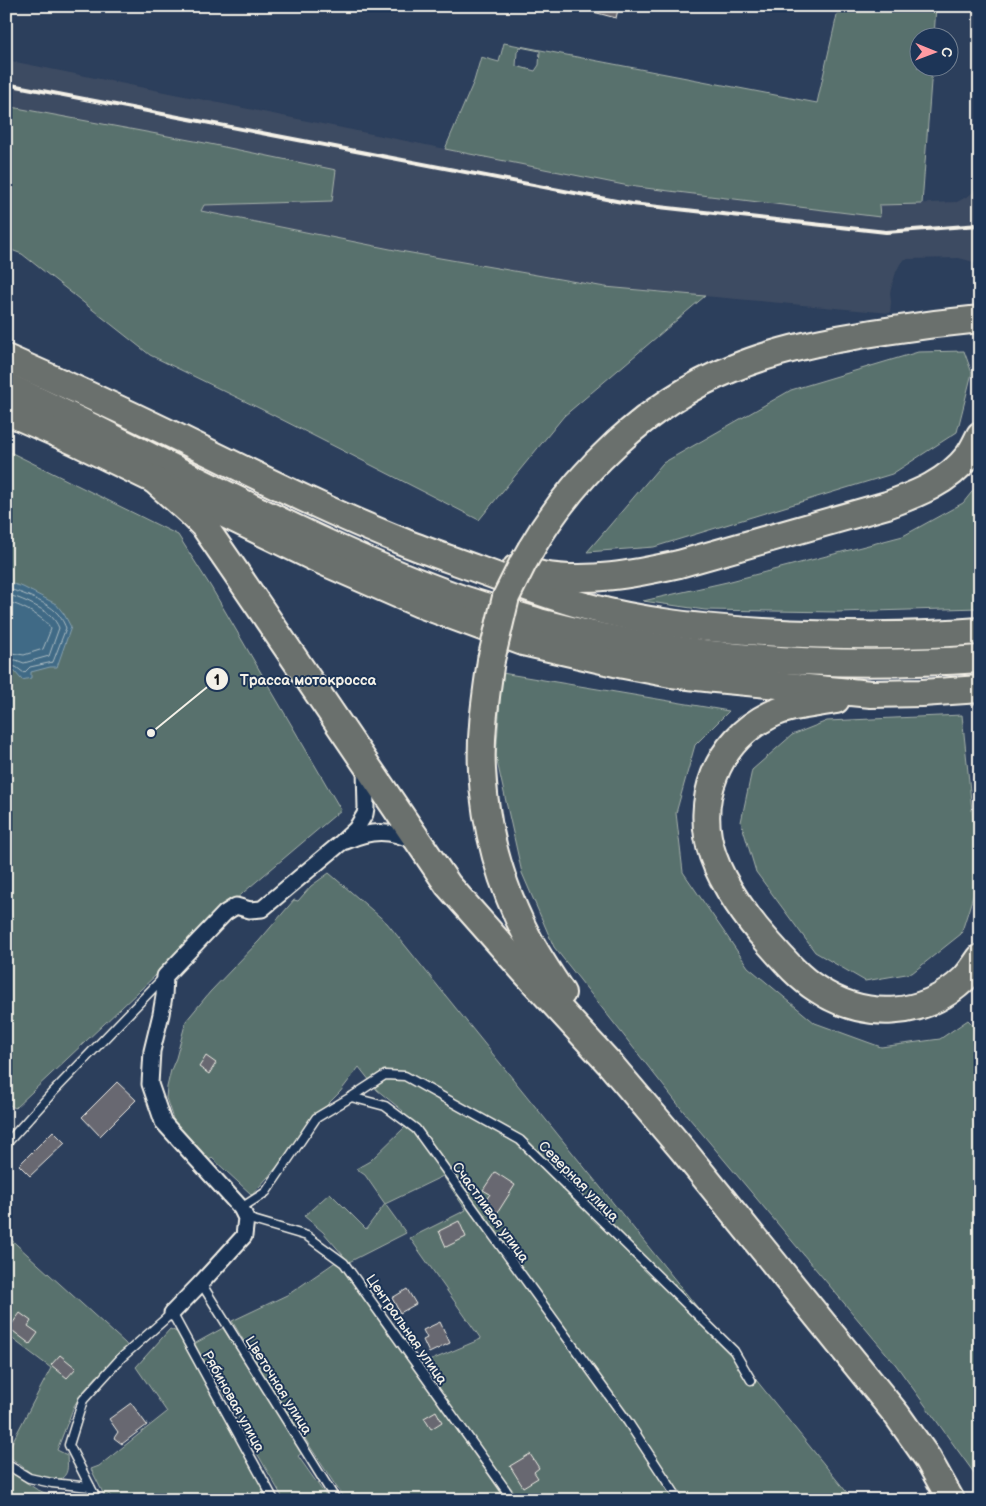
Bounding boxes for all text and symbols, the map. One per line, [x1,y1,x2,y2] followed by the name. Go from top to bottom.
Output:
[908,28,958,78] north arrow
[938,47,955,57] text: С
[205,664,387,694] callout: Трасса мотокросса
[214,671,220,690] text: 1
[240,671,377,690] text: Трасса мотокросса
[535,1138,623,1226] street label: Северная улица
[448,1159,533,1266] street label: Счастливая улица
[362,1271,451,1388] street label: Центральная улица
[241,1333,316,1438] street label: Цветочная улица
[199,1348,269,1456] street label: Рябиновая улица

